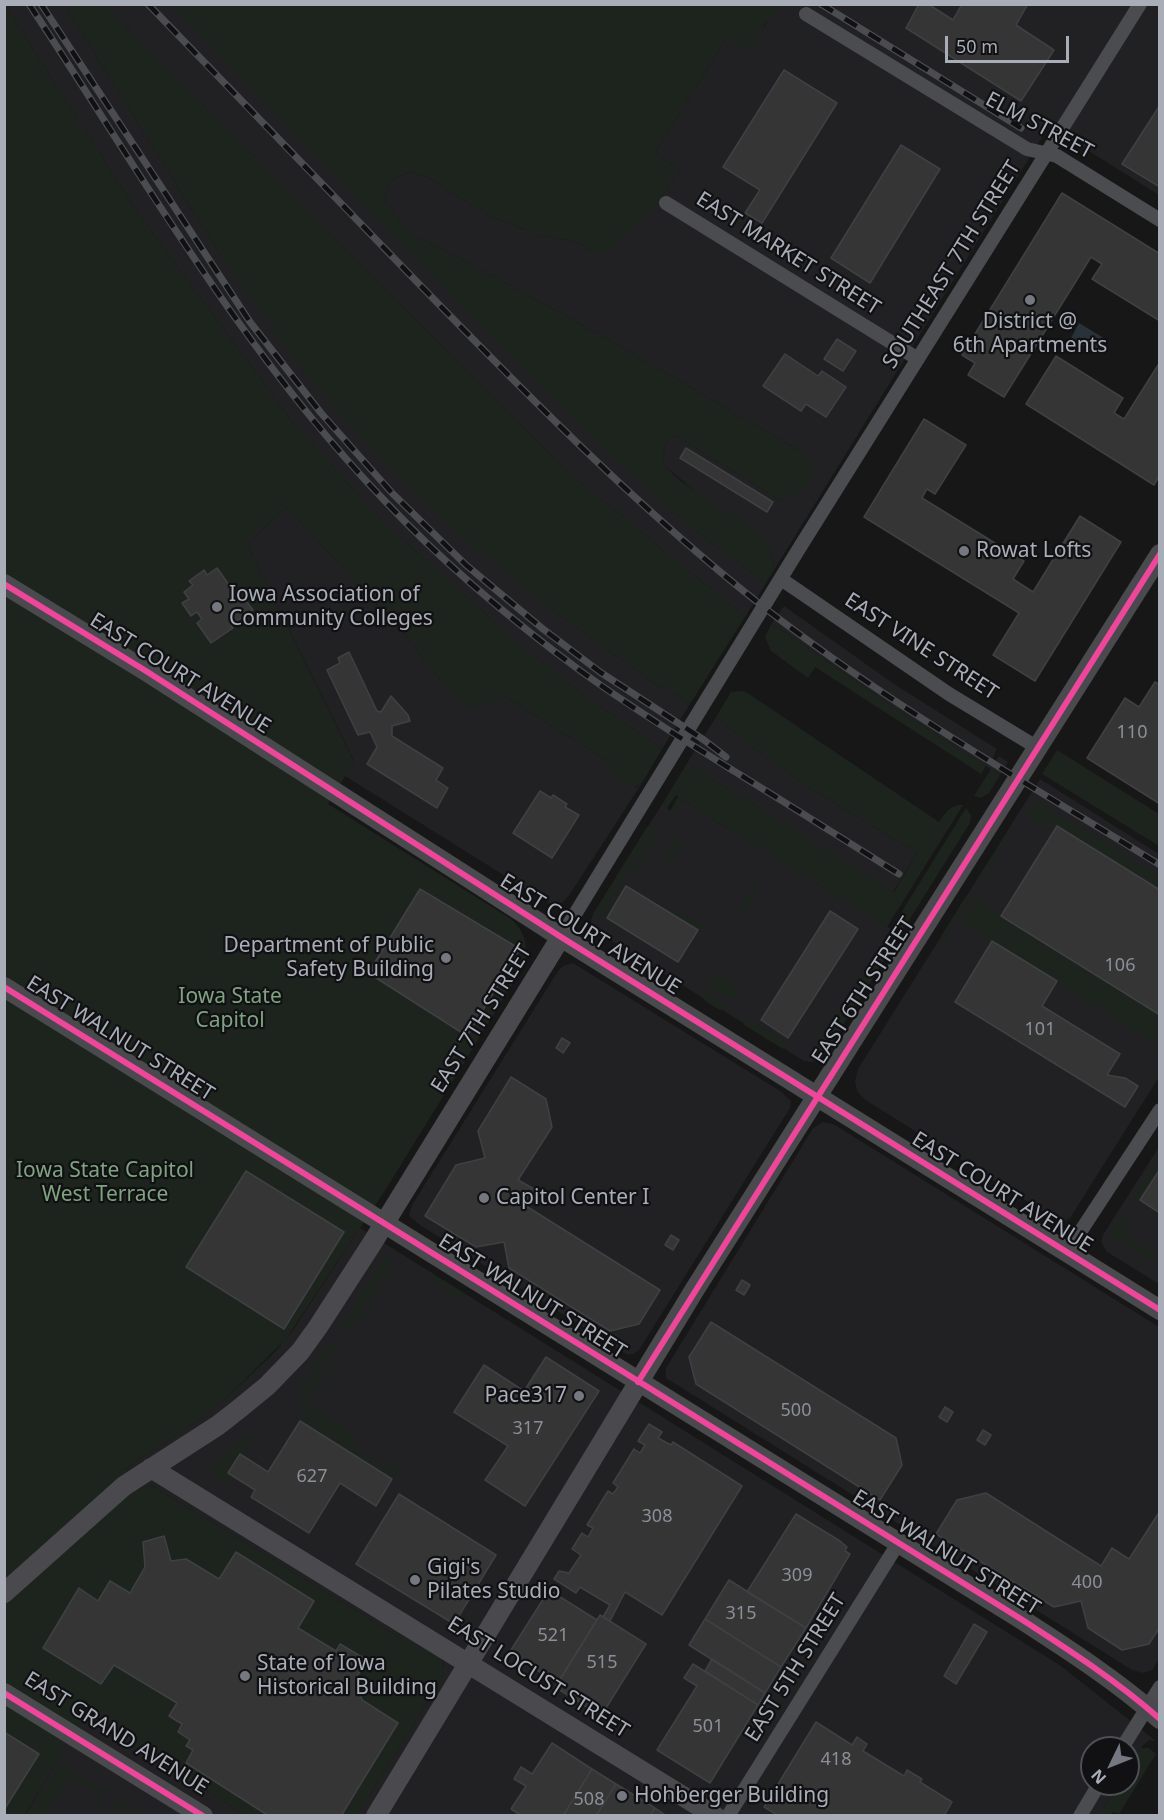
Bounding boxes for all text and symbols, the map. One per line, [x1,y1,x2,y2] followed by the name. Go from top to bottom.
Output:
[948,24,1072,62] scale bar
[956,34,998,58] text: 50 m
[981,87,1097,165] street label: ELM STREET
[878,156,1026,374] street label: SOUTHEAST 7TH STREET
[691,187,885,321] street label: EAST MARKET STREET
[1023,293,1037,307] marker: District @ 6th Apartments
[953,309,1107,359] place label: District @ 6th Apartments
[976,538,1091,564] place label: Rowat Lofts
[957,544,971,558] marker: Rowat Lofts
[229,582,433,632] place label: Iowa Association of Community Colleges
[840,588,1002,706] street label: EAST VINE STREET
[210,600,224,614] marker: Iowa Association of Community Colleges
[85,608,275,740] street label: EAST COURT AVENUE
[1117,722,1147,744] house number: 110
[495,869,685,1001] street label: EAST COURT AVENUE
[807,913,921,1069] street label: EAST 6TH STREET
[223,933,434,983] place label: Department of Public Safety Building
[426,940,538,1098] street label: EAST 7TH STREET
[439,951,453,965] marker: Department of Public Safety Building
[1105,955,1135,977] house number: 106
[21,971,219,1107] street label: EAST WALNUT STREET
[178,984,282,1034] park label: Iowa State Capitol
[1025,1019,1055,1041] house number: 101
[907,1127,1097,1259] street label: EAST COURT AVENUE
[16,1158,194,1208] park label: Iowa State Capitol West Terrace
[496,1185,649,1211] place label: Capitol Center I
[477,1191,491,1205] marker: Capitol Center I
[433,1229,631,1365] street label: EAST WALNUT STREET
[485,1383,567,1409] place label: Pace317
[572,1389,586,1403] marker: Pace317
[781,1400,811,1422] house number: 500
[513,1418,543,1440] house number: 317
[297,1466,327,1488] house number: 627
[847,1485,1045,1621] street label: EAST WALNUT STREET
[642,1506,672,1528] house number: 308
[427,1555,560,1605] place label: Gigi's Pilates Studio
[782,1565,812,1587] house number: 309
[1072,1572,1102,1594] house number: 400
[408,1573,422,1587] marker: Gigi's Pilates Studio
[740,1589,852,1747] street label: EAST 5TH STREET
[726,1603,756,1625] house number: 315
[443,1612,633,1744] street label: EAST LOCUST STREET
[538,1625,568,1647] house number: 521
[257,1651,437,1701] place label: State of Iowa Historical Building
[587,1652,617,1674] house number: 515
[19,1667,213,1801] street label: EAST GRAND AVENUE
[238,1669,252,1683] marker: State of Iowa Historical Building
[693,1716,723,1738] house number: 501
[1080,1736,1140,1796] north arrow
[821,1749,851,1771] house number: 418
[1086,1765,1111,1789] text: N
[634,1783,829,1809] place label: Hohberger Building
[574,1789,604,1811] house number: 508
[615,1789,629,1803] marker: Hohberger Building

